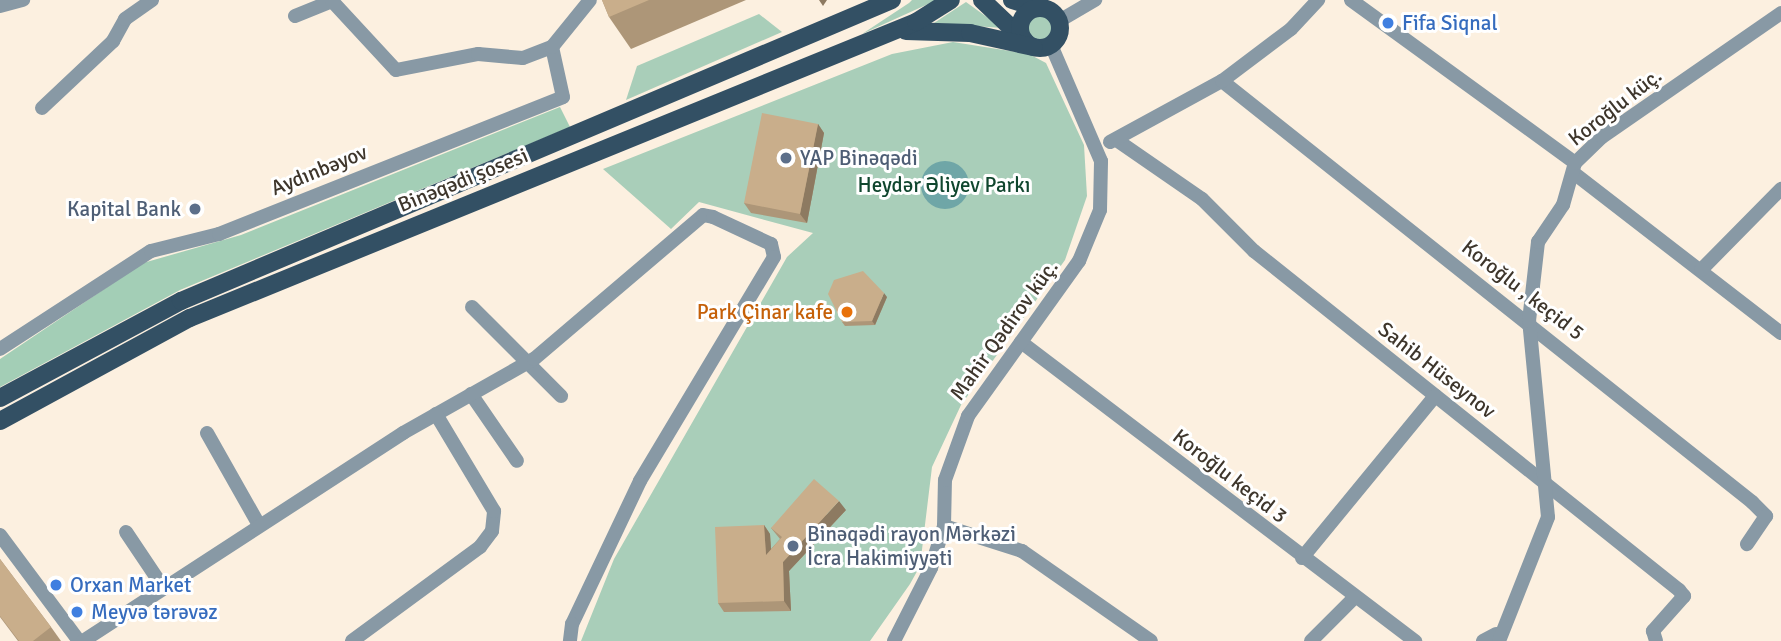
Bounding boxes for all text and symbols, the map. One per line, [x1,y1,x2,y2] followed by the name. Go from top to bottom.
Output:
[1402,10,1498,36] place label: Fifa Siqnal
[1380,15,1396,31] marker: Fifa Siqnal
[1563,63,1667,151] street label: Koroğlu küç.
[267,139,371,201] street label: Aydınbəyov
[394,142,532,218] street label: Binəqədi şosesi
[800,145,918,171] place label: YAP Binəqədi
[778,150,794,166] marker: YAP Binəqədi
[858,172,1030,198] park label: Heydər Əliyev Parkı
[67,196,181,222] place label: Kapital Bank
[187,201,203,217] marker: Kapital Bank
[1457,234,1589,346] street label: Koroğlu , keçid 5
[945,255,1063,405] street label: Mahir Qədirov küç.
[697,299,833,325] place label: Park Çinar kafe
[839,304,855,320] marker: Park Çinar kafe
[1373,316,1501,424] street label: Sahib Hüseynov
[1168,424,1292,528] street label: Koroğlu keçid 3
[807,521,1016,571] place label: Binəqədi rayon Mərkəzi İcra Hakimiyyəti
[785,538,801,554] marker: Binəqədi rayon Mərkəzi İcra Hakimiyyəti
[70,572,191,598] place label: Orxan Market
[48,577,64,593] marker: Orxan Market
[91,599,218,625] place label: Meyvə tərəvəz
[69,604,85,620] marker: Meyvə tərəvəz

